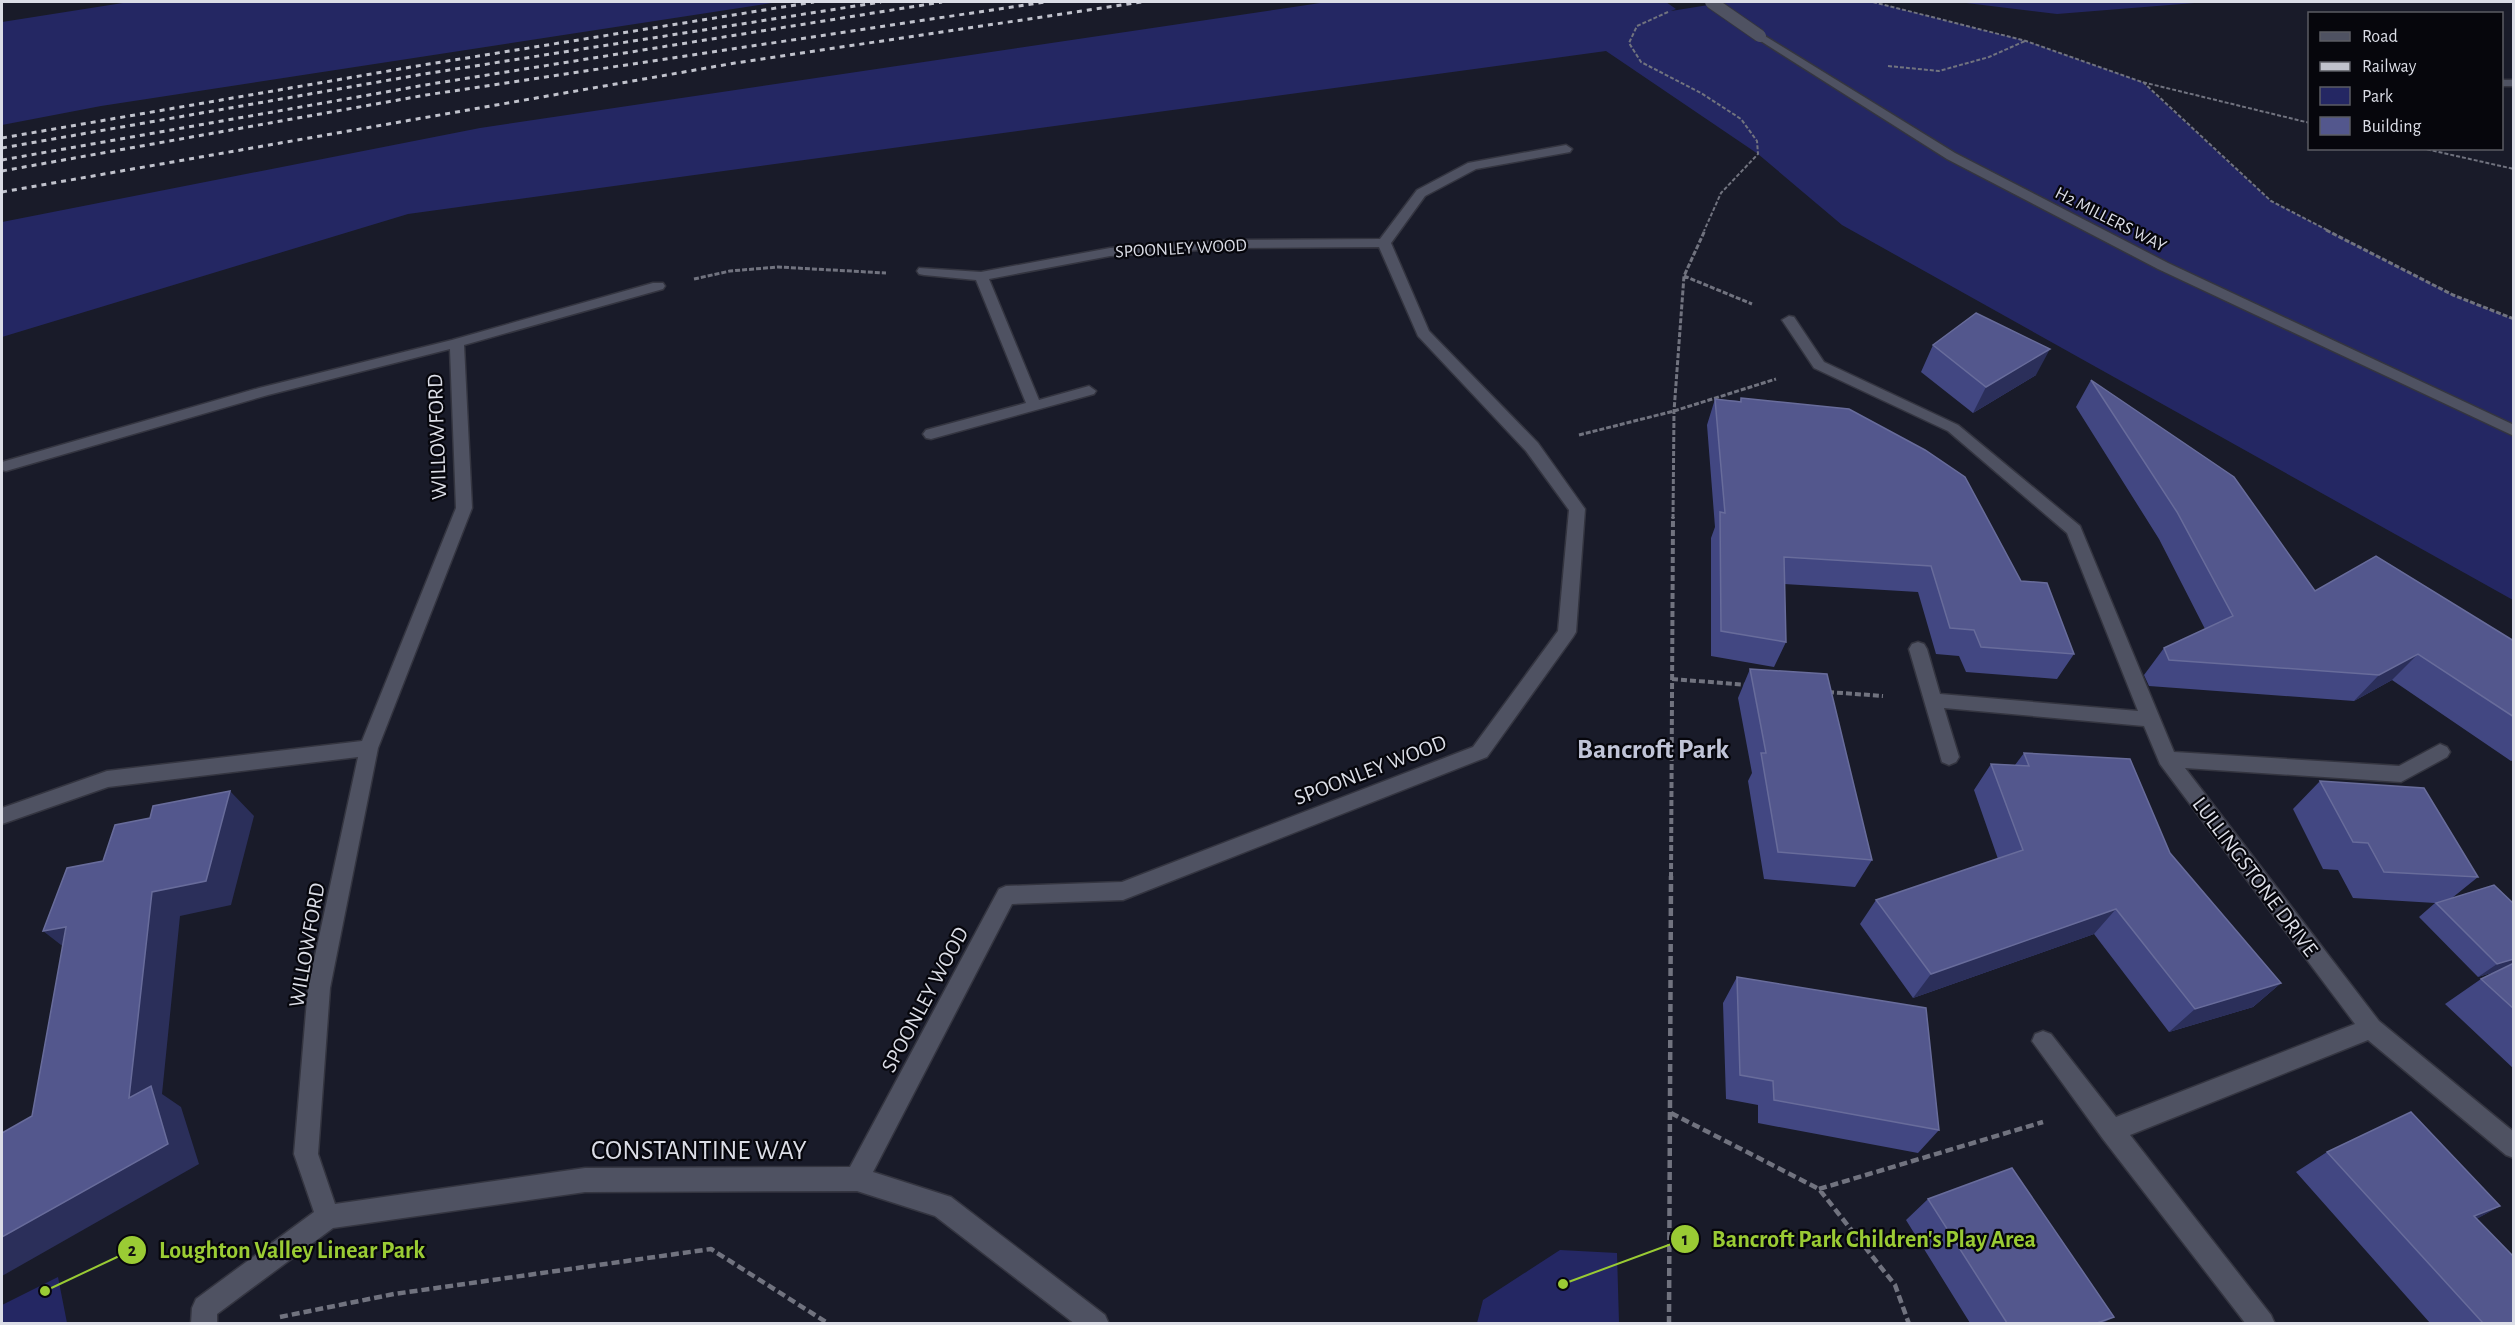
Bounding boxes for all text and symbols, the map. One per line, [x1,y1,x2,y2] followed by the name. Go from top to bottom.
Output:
[2308,12,2503,150] legend
[2362,28,2398,46] text: Road
[2362,58,2417,76] text: Railway
[2362,88,2394,106] text: Park
[2362,118,2422,136] text: Building
[2052,184,2170,256] street label: H2 MILLERS WAY
[1115,237,1247,261] street label: SPOONLEY WOOD
[424,373,450,500] street label: WILLOWFORD
[1291,731,1450,809] street label: SPOONLEY WOOD
[1577,736,1729,764] district label: Bancroft Park
[2188,793,2322,961] street label: LULLINGSTONE DRIVE
[285,881,329,1009] street label: WILLOWFORD
[877,923,972,1076] street label: SPOONLEY WOOD
[591,1137,807,1164] street label: CONSTANTINE WAY
[1670,1218,2048,1260] callout: Bancroft Park Children's Play Area
[1712,1228,2036,1252] text: Bancroft Park Children's Play Area
[117,1229,437,1271] callout: Loughton Valley Linear Park
[1682,1231,1688,1249] text: 1
[159,1239,425,1263] text: Loughton Valley Linear Park
[128,1242,137,1260] text: 2

